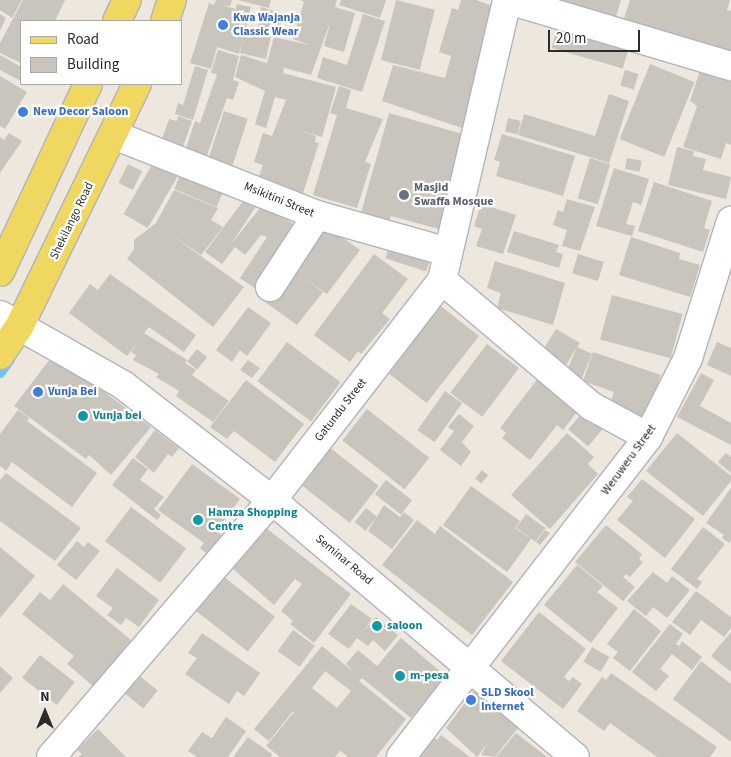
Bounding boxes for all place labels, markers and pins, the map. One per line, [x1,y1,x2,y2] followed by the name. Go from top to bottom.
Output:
[233,11,300,39] place label: Kwa Wajanja Classic Wear
[217,19,229,31] marker: Kwa Wajanja Classic Wear
[33,105,128,119] place label: New Decor Saloon
[17,106,29,118] marker: New Decor Saloon
[414,181,494,209] place label: Masjid Swaffa Mosque
[398,189,410,201] marker: Masjid Swaffa Mosque
[48,385,97,399] place label: Vunja Bei
[32,386,44,398] marker: Vunja Bei
[93,409,141,423] place label: Vunja bei
[77,410,89,422] marker: Vunja bei
[208,506,297,534] place label: Hamza Shopping Centre
[192,514,204,526] marker: Hamza Shopping Centre
[387,619,422,633] place label: saloon
[371,620,383,632] marker: saloon
[410,669,449,683] place label: m-pesa
[394,670,406,682] marker: m-pesa
[481,686,534,714] place label: SLD Skool Internet
[465,694,477,706] marker: SLD Skool Internet

